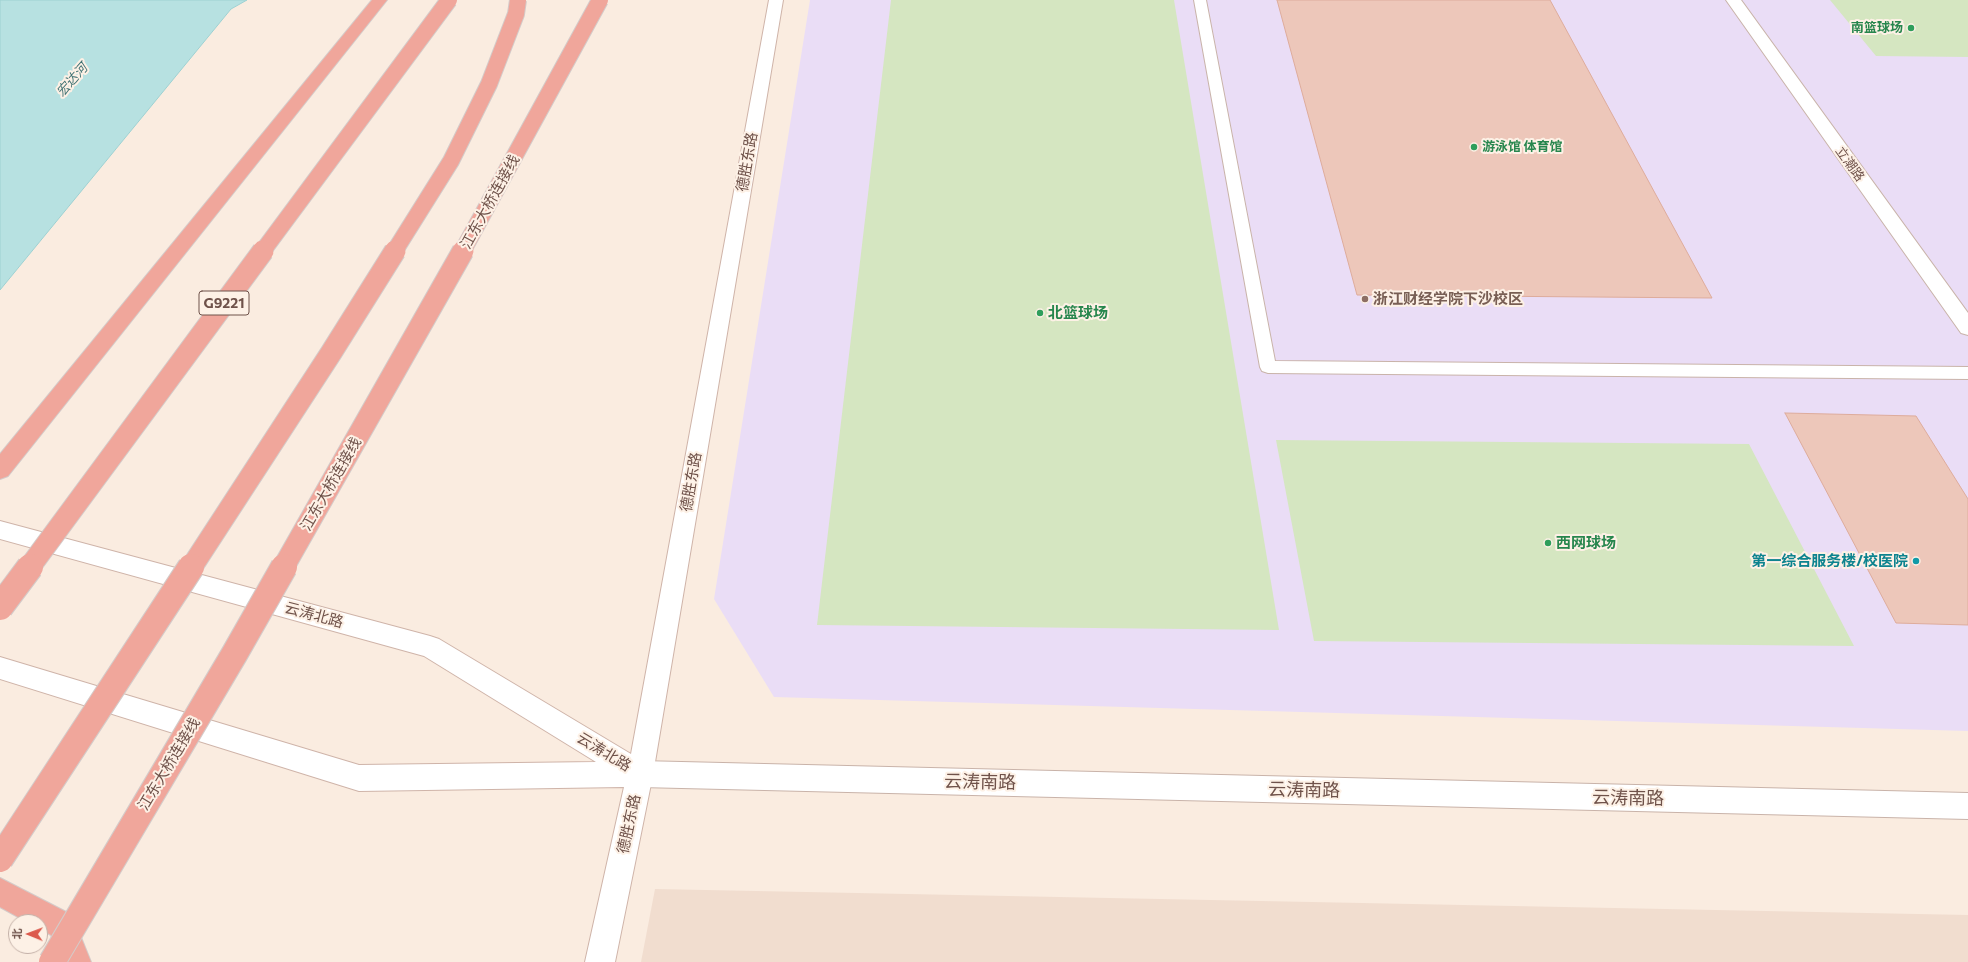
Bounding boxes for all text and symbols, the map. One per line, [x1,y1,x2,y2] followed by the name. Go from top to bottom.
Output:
[1851,20,1903,36] place label: 南篮球场
[1906,23,1916,33] marker: 南篮球场
[53,60,91,100] water label: 宏达河
[733,131,761,193] street label: 德胜东路
[1482,139,1562,155] place label: 游泳馆 体育馆
[1469,142,1479,152] marker: 游泳馆 体育馆
[1832,144,1868,184] street label: 立潮路
[457,152,523,252] street label: 江东大桥连接线
[1373,290,1523,308] place label: 浙江财经学院下沙校区
[199,291,249,315] road number: G9221
[1360,294,1370,304] marker: 浙江财经学院下沙校区
[1048,304,1108,322] place label: 北篮球场
[1035,308,1045,318] marker: 北篮球场
[297,434,365,534] street label: 江东大桥连接线
[677,451,705,513] street label: 德胜东路
[1556,534,1616,552] place label: 西网球场
[1543,538,1553,548] marker: 西网球场
[1751,552,1908,570] place label: 第一综合服务楼/校医院
[1911,556,1921,566] marker: 第一综合服务楼/校医院
[283,599,345,631] street label: 云涛北路
[134,714,204,814] street label: 江东大桥连接线
[574,729,634,775] street label: 云涛北路
[944,771,1016,793] street label: 云涛南路
[1268,779,1340,801] street label: 云涛南路
[1592,787,1664,809] street label: 云涛南路
[614,793,644,855] street label: 德胜东路
[8,914,48,954] north arrow
[10,928,23,939] text: 北

